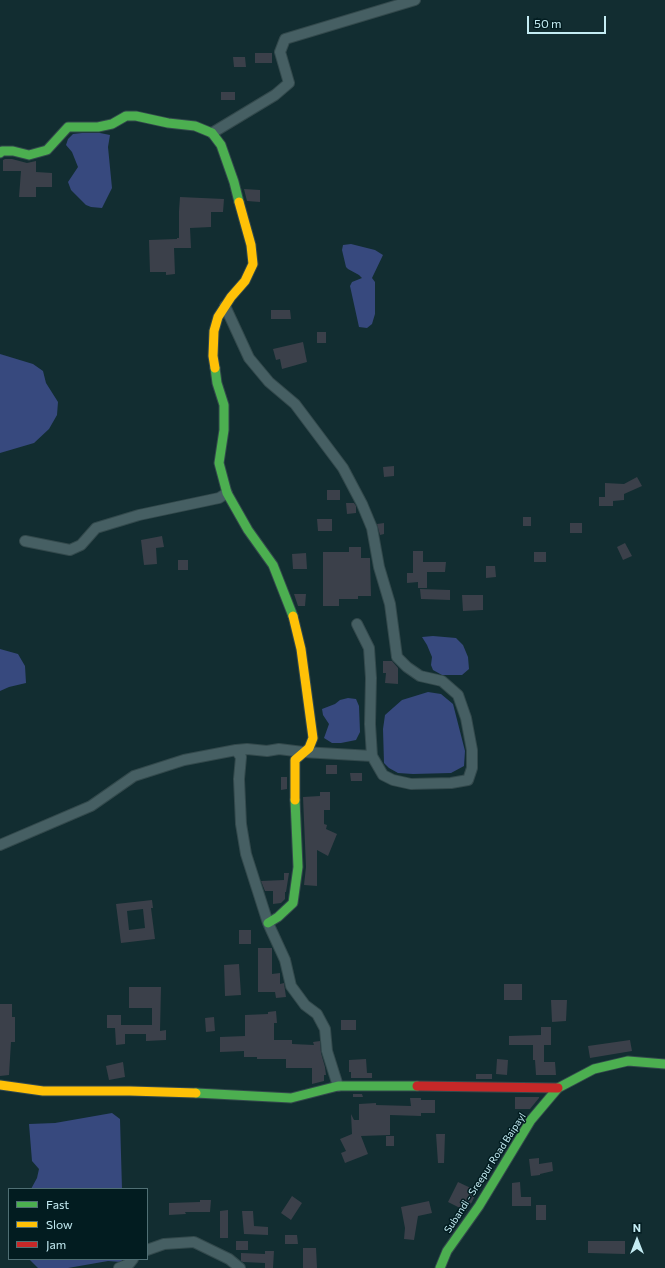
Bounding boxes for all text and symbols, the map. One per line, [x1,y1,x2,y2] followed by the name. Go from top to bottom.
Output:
[529,8,608,34] scale bar
[534,16,562,30] text: 50 m
[442,1111,528,1235] street label: Subandi - Sreepur Road Baipayl
[8,1188,148,1260] legend
[46,1197,69,1211] text: Fast
[46,1217,73,1231] text: Slow
[617,1220,657,1260] north arrow
[633,1221,641,1234] text: N
[46,1237,66,1251] text: Jam

